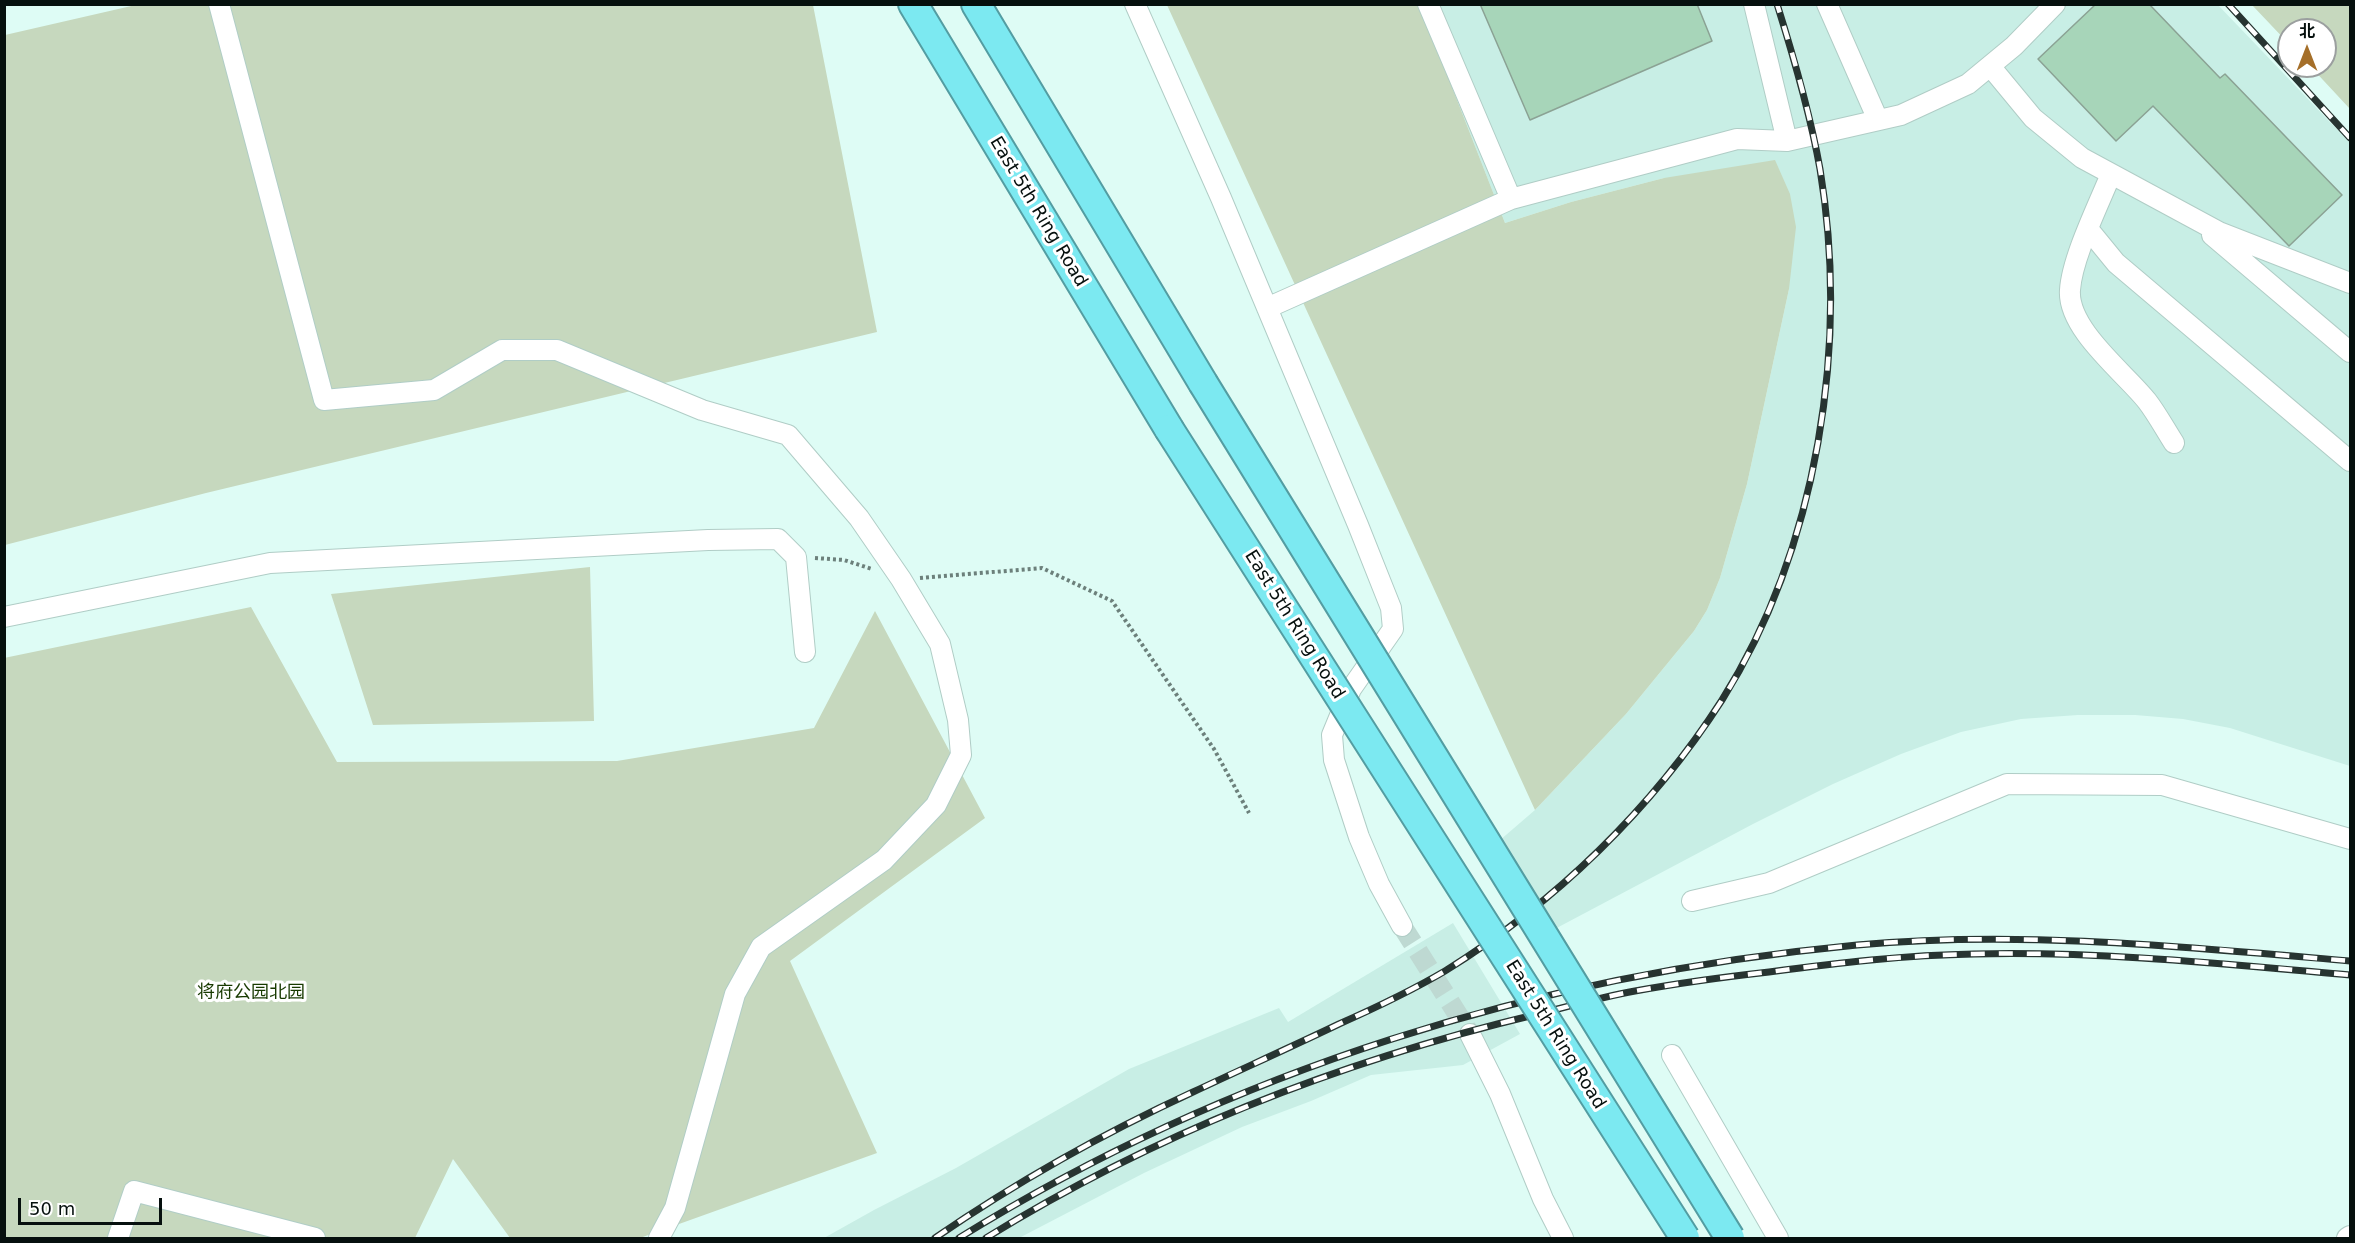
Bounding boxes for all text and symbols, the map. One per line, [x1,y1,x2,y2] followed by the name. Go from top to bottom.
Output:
[2277,18,2337,78] north arrow
[2299,22,2315,41] text: 北
[985,133,1091,291] street label: East 5th Ring Road
[1239,547,1349,703] street label: East 5th Ring Road
[1500,957,1610,1113] street label: East 5th Ring Road
[197,982,305,1004] park label: 将府公园北园
[21,1186,165,1224] scale bar
[29,1198,75,1219] text: 50 m

